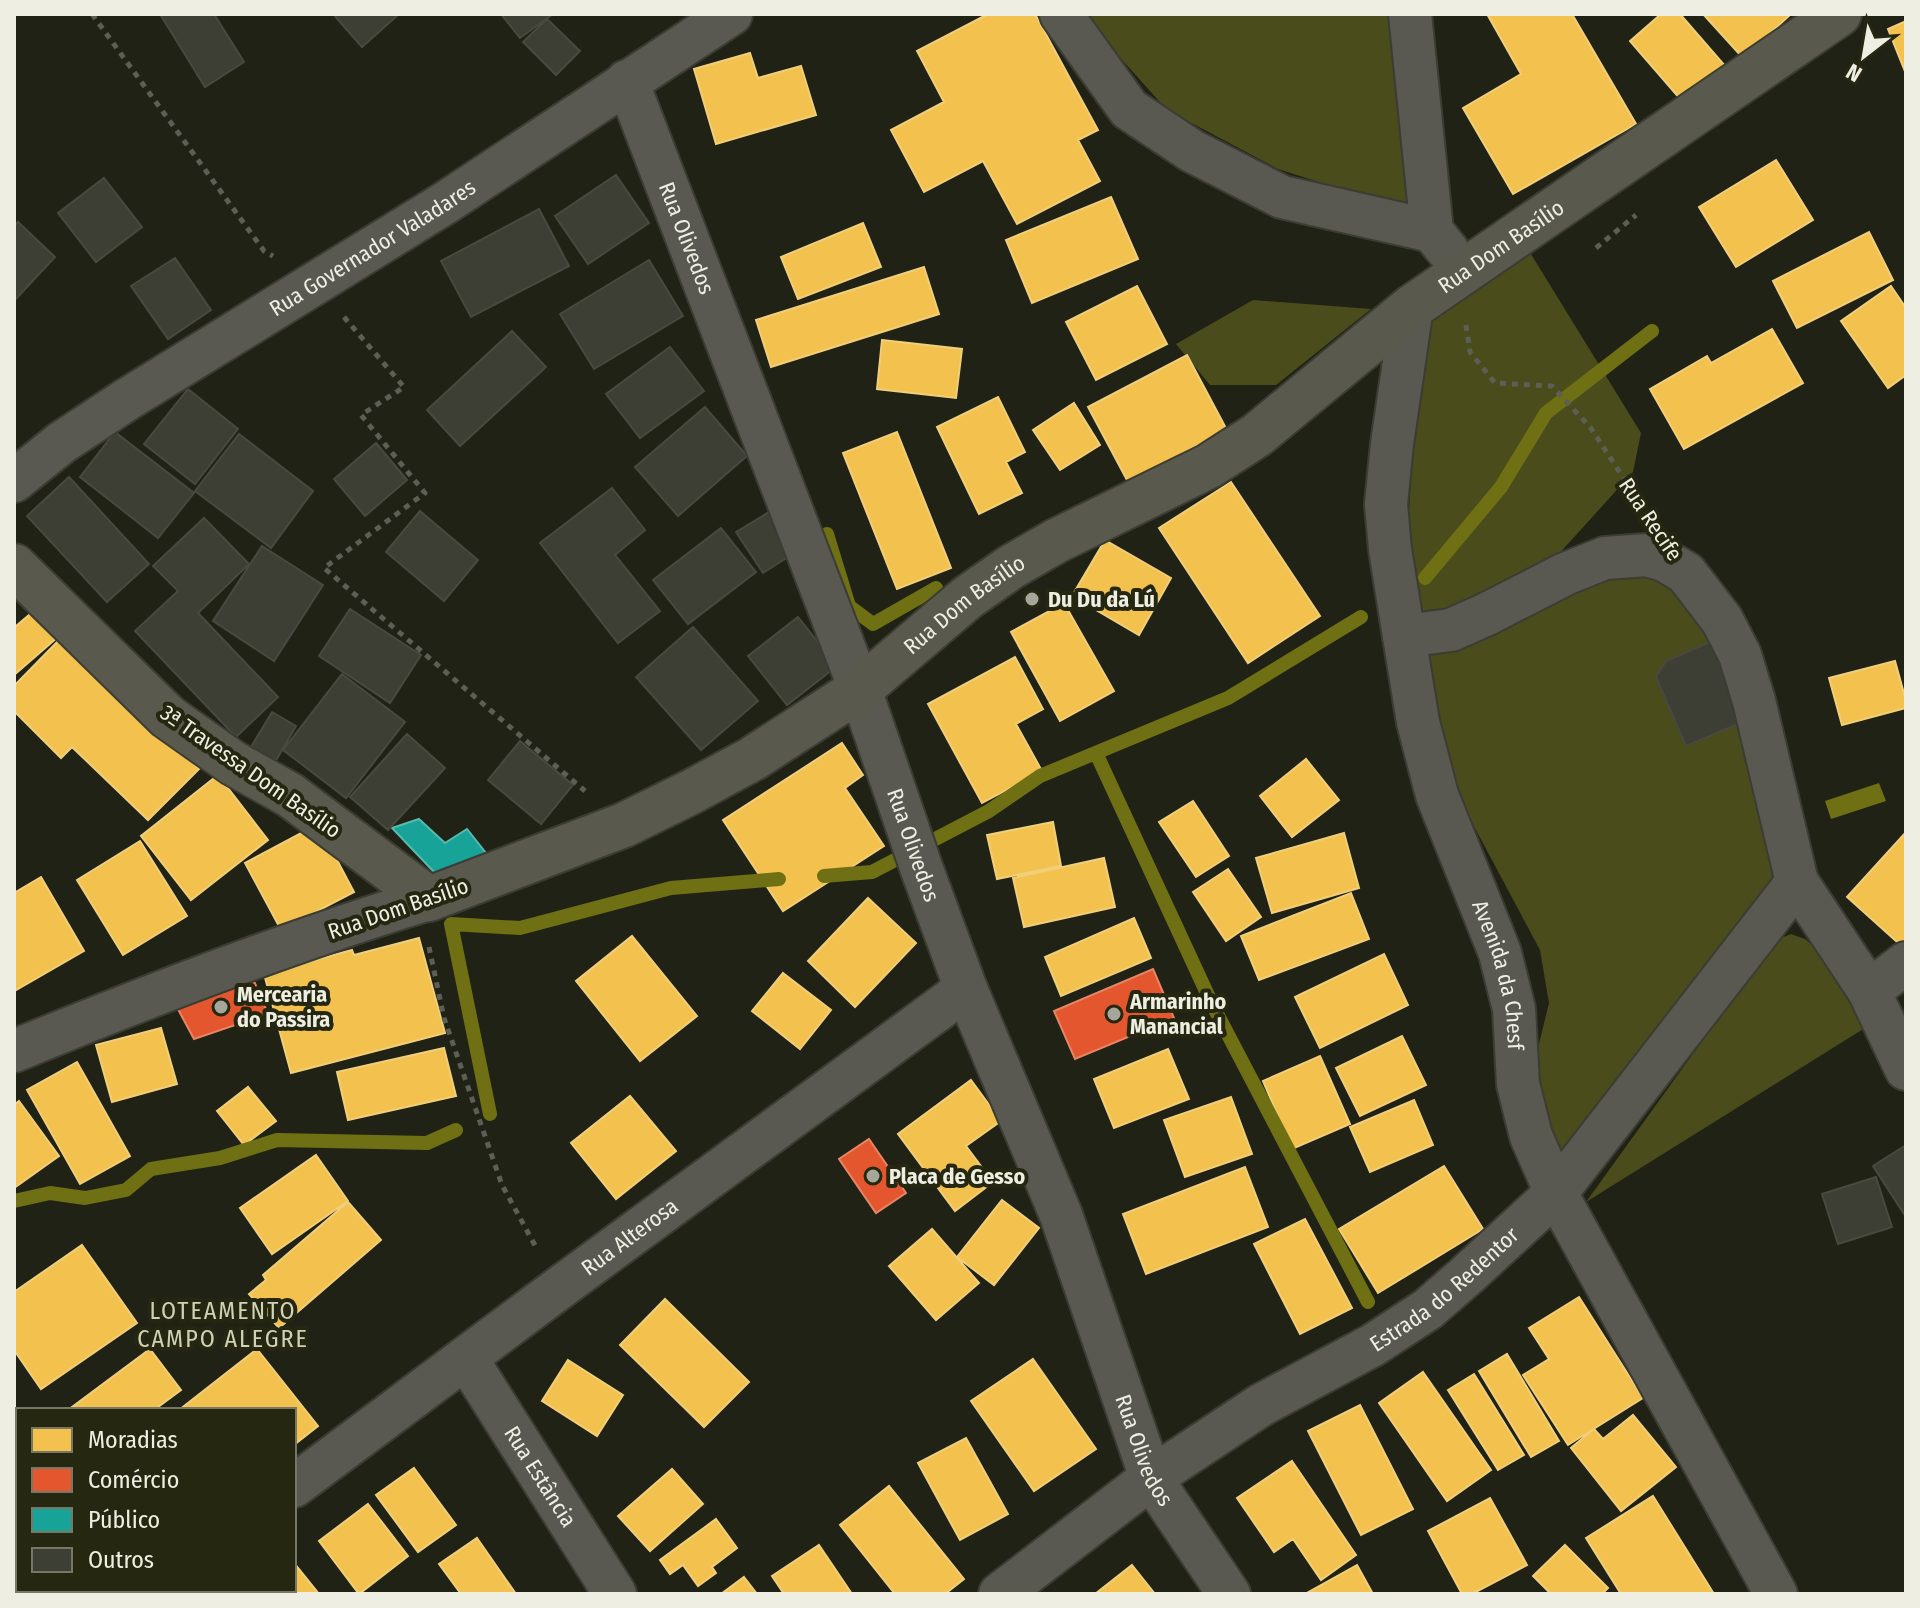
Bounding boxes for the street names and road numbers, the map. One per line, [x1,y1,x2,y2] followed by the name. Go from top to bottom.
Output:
[264,174,481,322] street label: Rua Governador Valadares
[653,178,720,298] street label: Rua Olivedos
[1433,194,1569,299] street label: Rua Dom Basílio
[1613,473,1688,566] street label: Rua Recife
[898,549,1030,660] street label: Rua Dom Basílio
[155,699,346,844] street label: 3ª Travessa Dom Basílio
[881,785,946,905] street label: Rua Olivedos
[324,872,472,945] street label: Rua Dom Basílio
[1466,896,1529,1052] street label: Avenida da Chesf
[576,1192,683,1281] street label: Rua Alterosa
[1365,1221,1524,1357] street label: Estrada do Redentor
[1109,1391,1179,1511] street label: Rua Olivedos
[498,1421,582,1532] street label: Rua Estância

